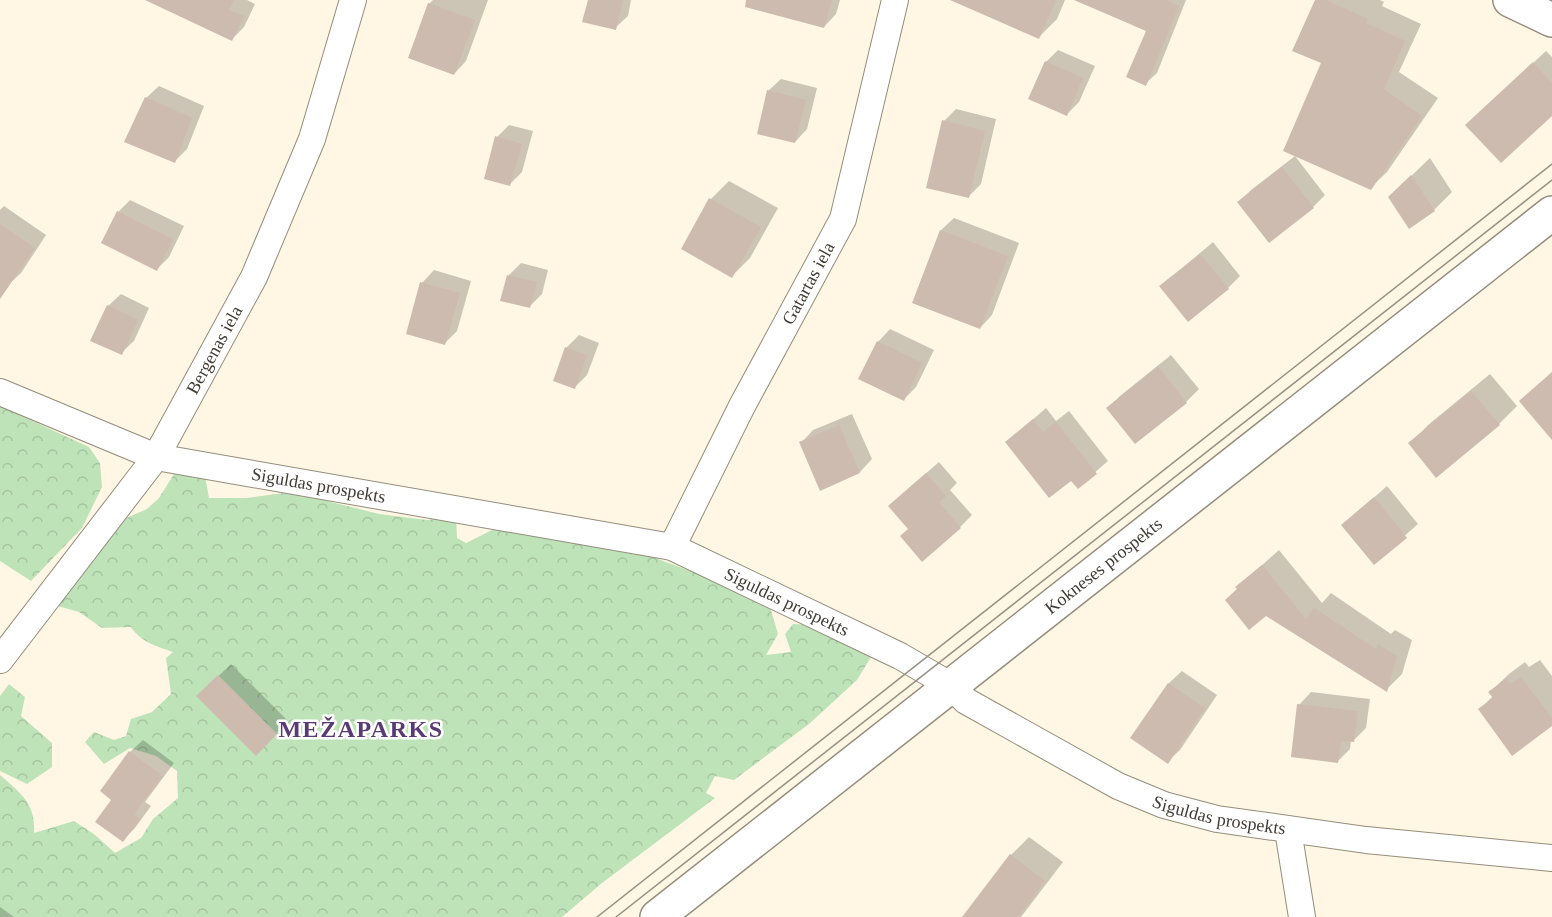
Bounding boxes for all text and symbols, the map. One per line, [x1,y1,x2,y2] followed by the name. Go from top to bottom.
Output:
[778,239,839,328] street label: Gatartas iela
[182,302,246,397] street label: Bergenas iela
[250,464,387,507] street label: Siguldas prospekts
[1041,514,1166,618] street label: Kokneses prospekts
[721,564,852,640] street label: Siguldas prospekts
[278,716,444,742] district label: MEŽAPARKS
[1149,791,1287,839] street label: Siguldas prospekts

